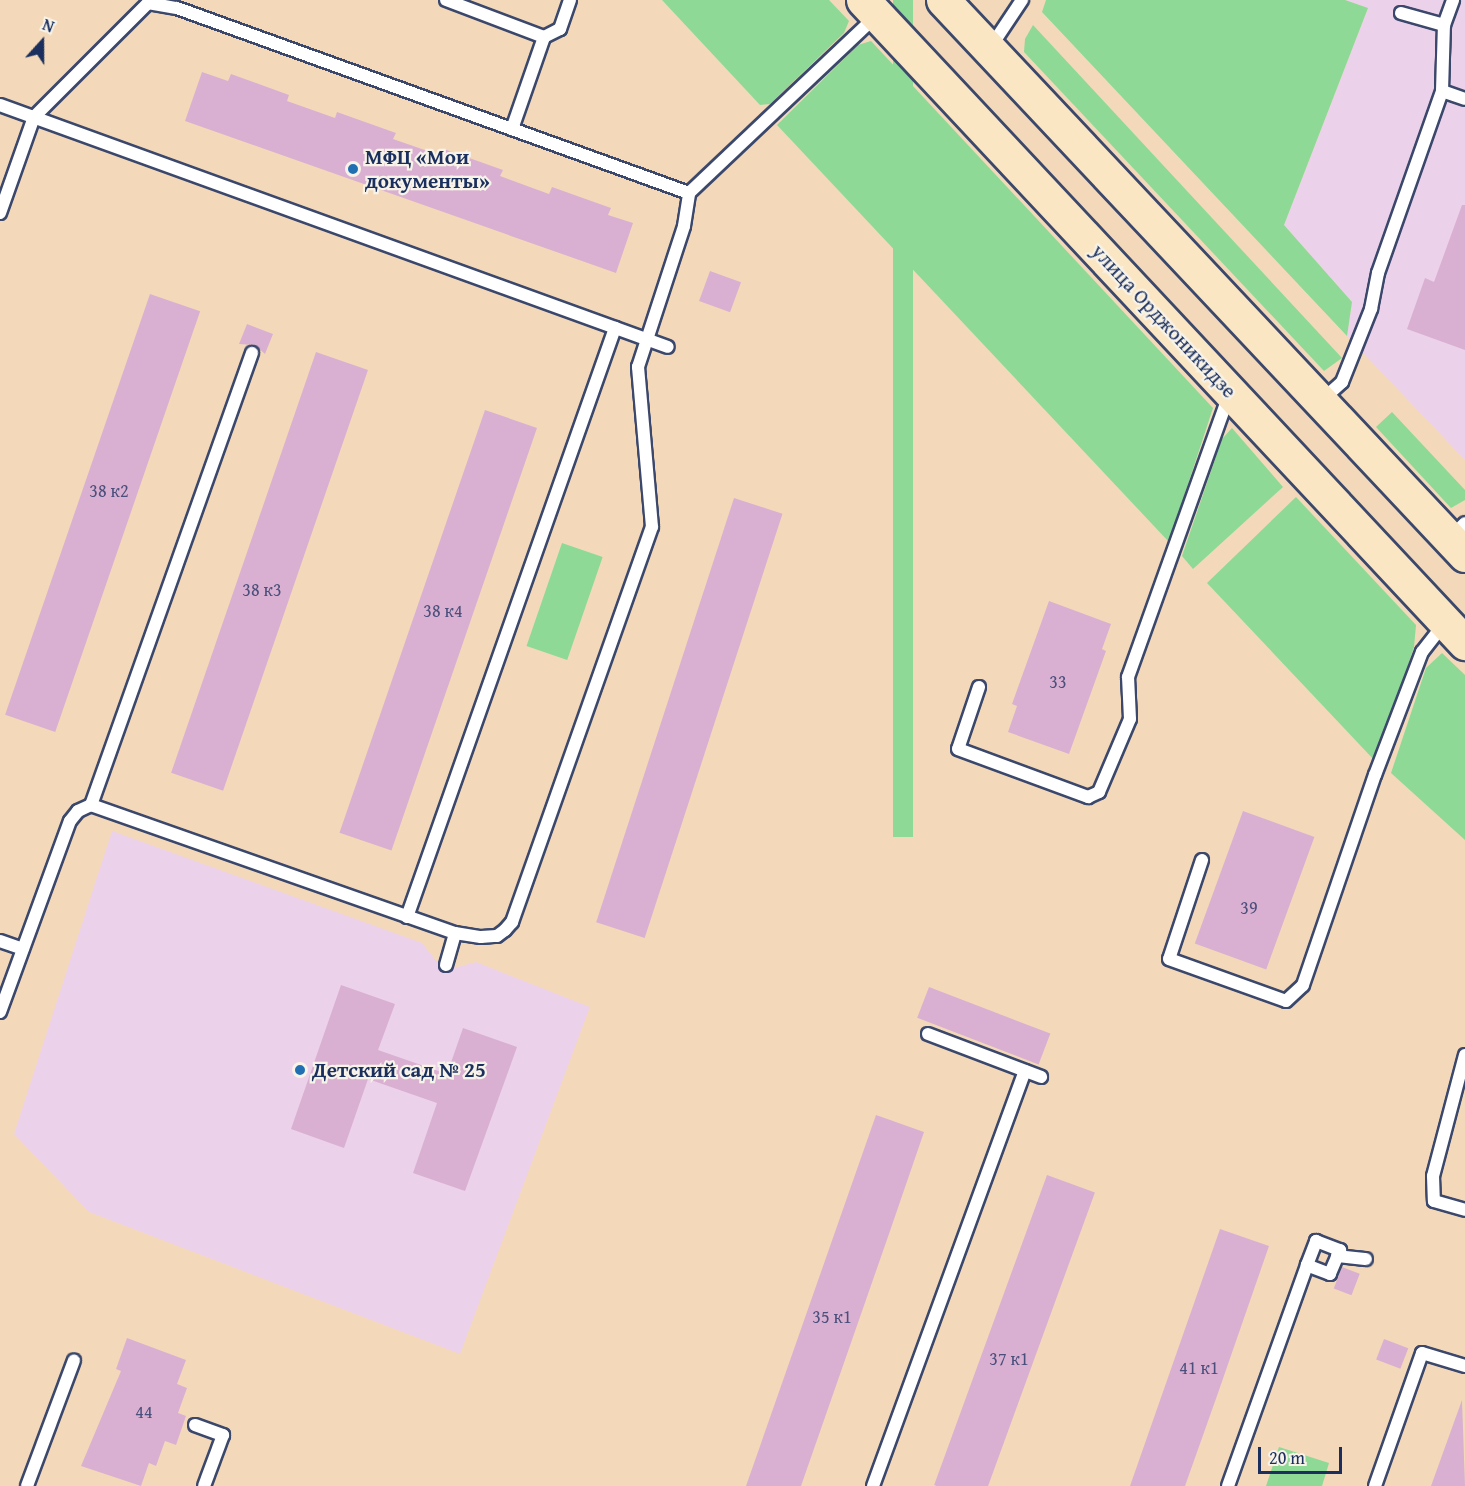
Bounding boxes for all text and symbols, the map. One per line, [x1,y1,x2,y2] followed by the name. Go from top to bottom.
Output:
[12,12,72,72] north arrow
[39,12,58,38] text: N
[365,144,490,194] place label: МФЦ «Мои документы»
[346,162,360,176] marker: МФЦ «Мои документы»
[1086,239,1242,403] street label: улица Орджоникидзе
[89,480,129,502] house number: 38 к2
[242,579,282,601] house number: 38 к3
[423,600,463,622] house number: 38 к4
[1049,671,1067,693] house number: 33
[1240,897,1258,919] house number: 39
[312,1057,486,1083] place label: Детский сад № 25
[293,1063,307,1077] marker: Детский сад № 25
[812,1306,852,1328] house number: 35 к1
[989,1348,1029,1370] house number: 37 к1
[1179,1357,1219,1379] house number: 41 к1
[135,1401,153,1423] house number: 44
[1261,1435,1345,1473] scale bar
[1269,1444,1305,1471] text: 20 m

